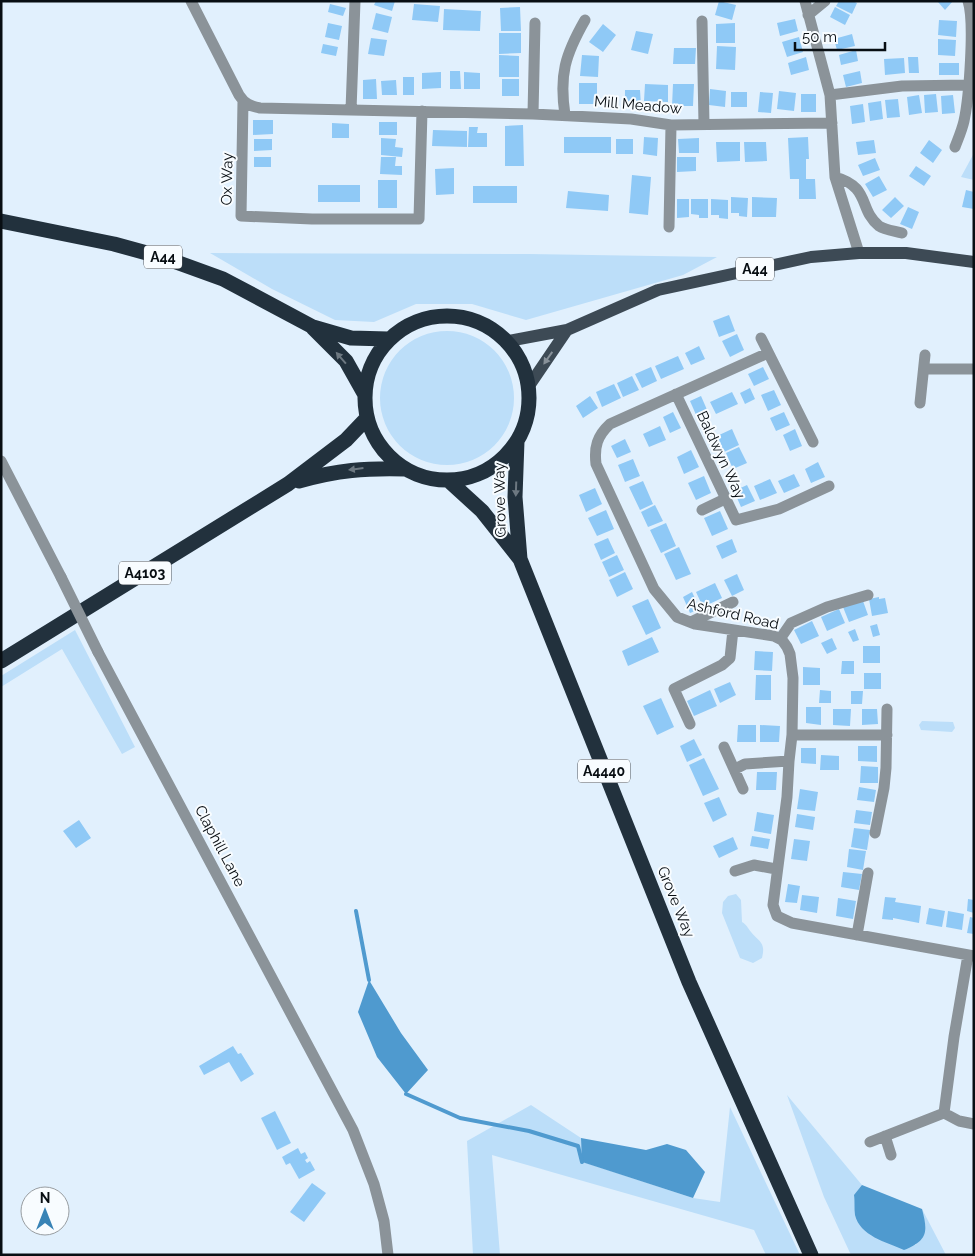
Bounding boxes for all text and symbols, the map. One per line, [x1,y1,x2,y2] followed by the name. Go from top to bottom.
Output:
[795,20,885,52] scale bar
[802,28,837,46] text: 50 m
[593,92,683,118] street label: Mill Meadow
[218,152,236,206] street label: Ox Way
[144,246,182,268] road number: A44
[736,258,774,280] road number: A44
[336,351,347,364] one-way arrow
[543,351,553,365] one-way arrow
[693,408,749,502] street label: Baldwyn Way
[490,462,510,538] street label: Grove Way
[348,465,364,473] one-way arrow
[511,482,519,498] one-way arrow
[119,562,171,584] road number: A4103
[685,595,781,633] street label: Ashford Road
[578,759,630,782] road number: A4440
[191,802,249,890] street label: Claphill Lane
[654,864,698,940] street label: Grove Way
[20,1186,70,1236] north arrow
[40,1190,50,1206] text: N

